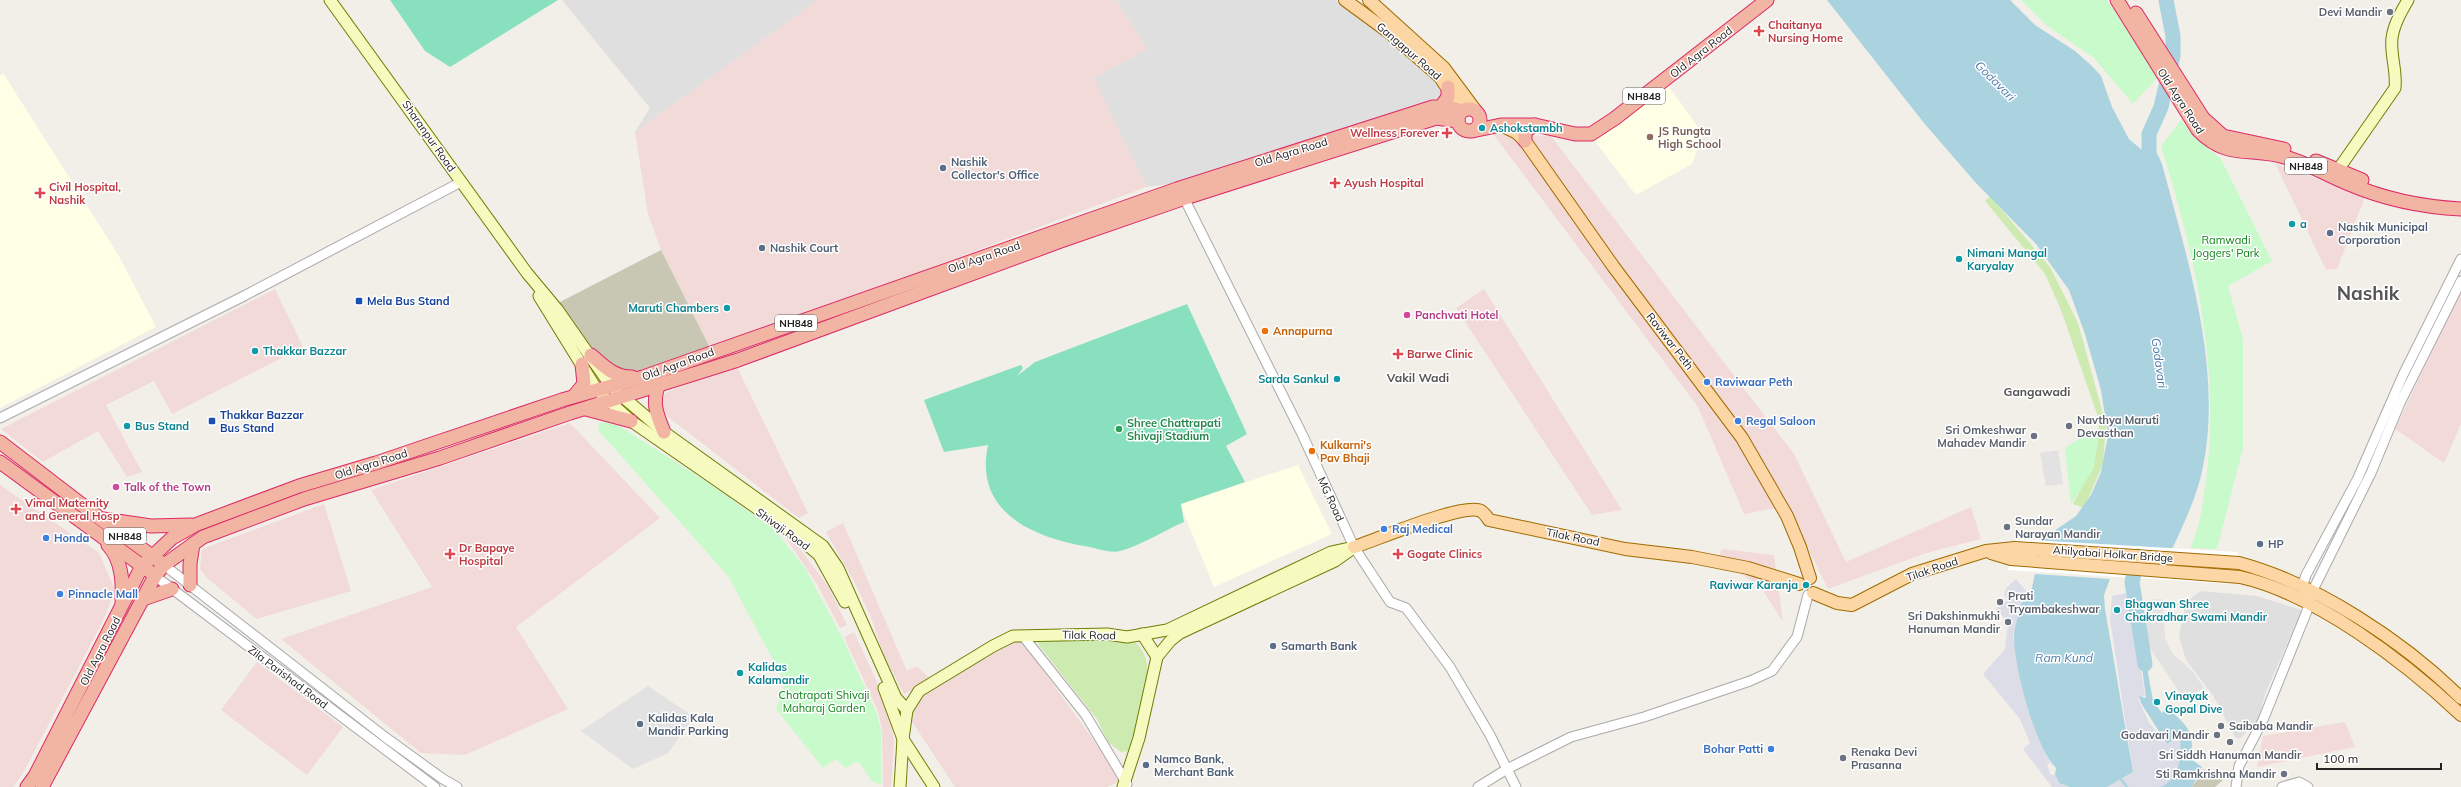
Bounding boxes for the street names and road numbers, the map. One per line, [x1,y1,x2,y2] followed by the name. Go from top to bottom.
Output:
[1374,19,1444,83] street label: Gangapur Road
[1667,23,1735,81] street label: Old Agra Road
[2155,65,2207,137] street label: Old Agra Road
[1623,88,1665,104] road number: NH848
[399,98,459,174] street label: Sharanpur Road
[1253,134,1329,170] street label: Old Agra Road
[2285,158,2327,174] road number: NH848
[946,238,1022,276] street label: Old Agra Road
[1643,310,1697,372] street label: Raviwar Peth
[775,315,817,331] road number: NH848
[640,344,716,384] street label: Old Agra Road
[333,446,409,482] street label: Old Agra Road
[1315,475,1347,523] street label: MG Road
[753,505,813,553] street label: Shivaji Road
[1545,525,1601,549] street label: Tilak Road
[104,528,146,544] road number: NH848
[2052,543,2174,565] street label: Ahilyabai Holkar Bridge
[1904,554,1960,584] street label: Tilak Road
[77,614,123,688] street label: Old Agra Road
[1062,628,1116,642] street label: Tilak Road
[245,642,331,712] street label: Zila Parishad Road

